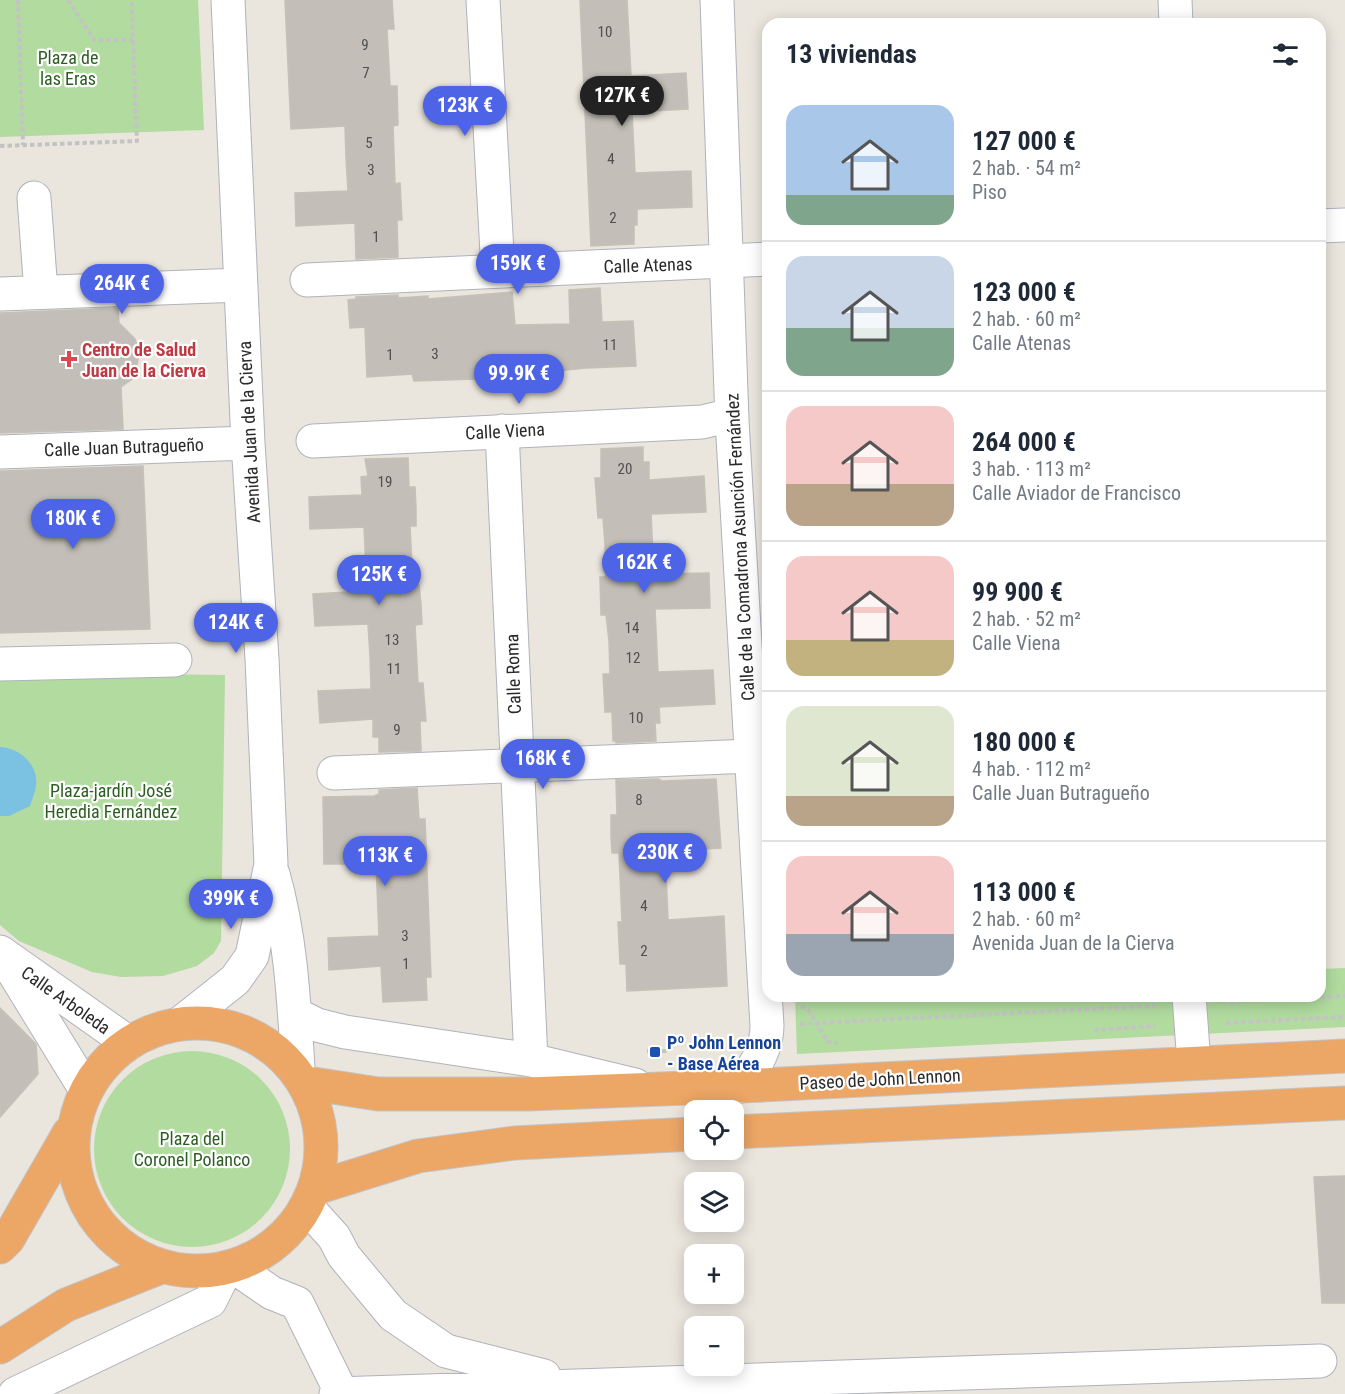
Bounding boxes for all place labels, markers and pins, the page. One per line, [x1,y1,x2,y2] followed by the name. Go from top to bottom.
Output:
[573,76,671,127] pin: 127K €
[416,86,514,137] pin: 123K €
[469,244,567,295] pin: 159K €
[73,264,171,315] pin: 264K €
[82,339,206,381] place label: Centro de Salud Juan de la Cierva
[60,350,78,368] marker: Centro de Salud Juan de la Cierva
[464,354,574,405] pin: 99.9K €
[24,499,122,550] pin: 180K €
[595,543,693,594] pin: 162K €
[330,555,428,606] pin: 125K €
[187,603,285,654] pin: 124K €
[494,739,592,790] pin: 168K €
[616,833,714,884] pin: 230K €
[336,836,434,887] pin: 113K €
[182,879,280,930] pin: 399K €
[667,1032,781,1074] place label: Pº John Lennon - Base Aérea
[648,1045,662,1059] marker: Pº John Lennon - Base Aérea

